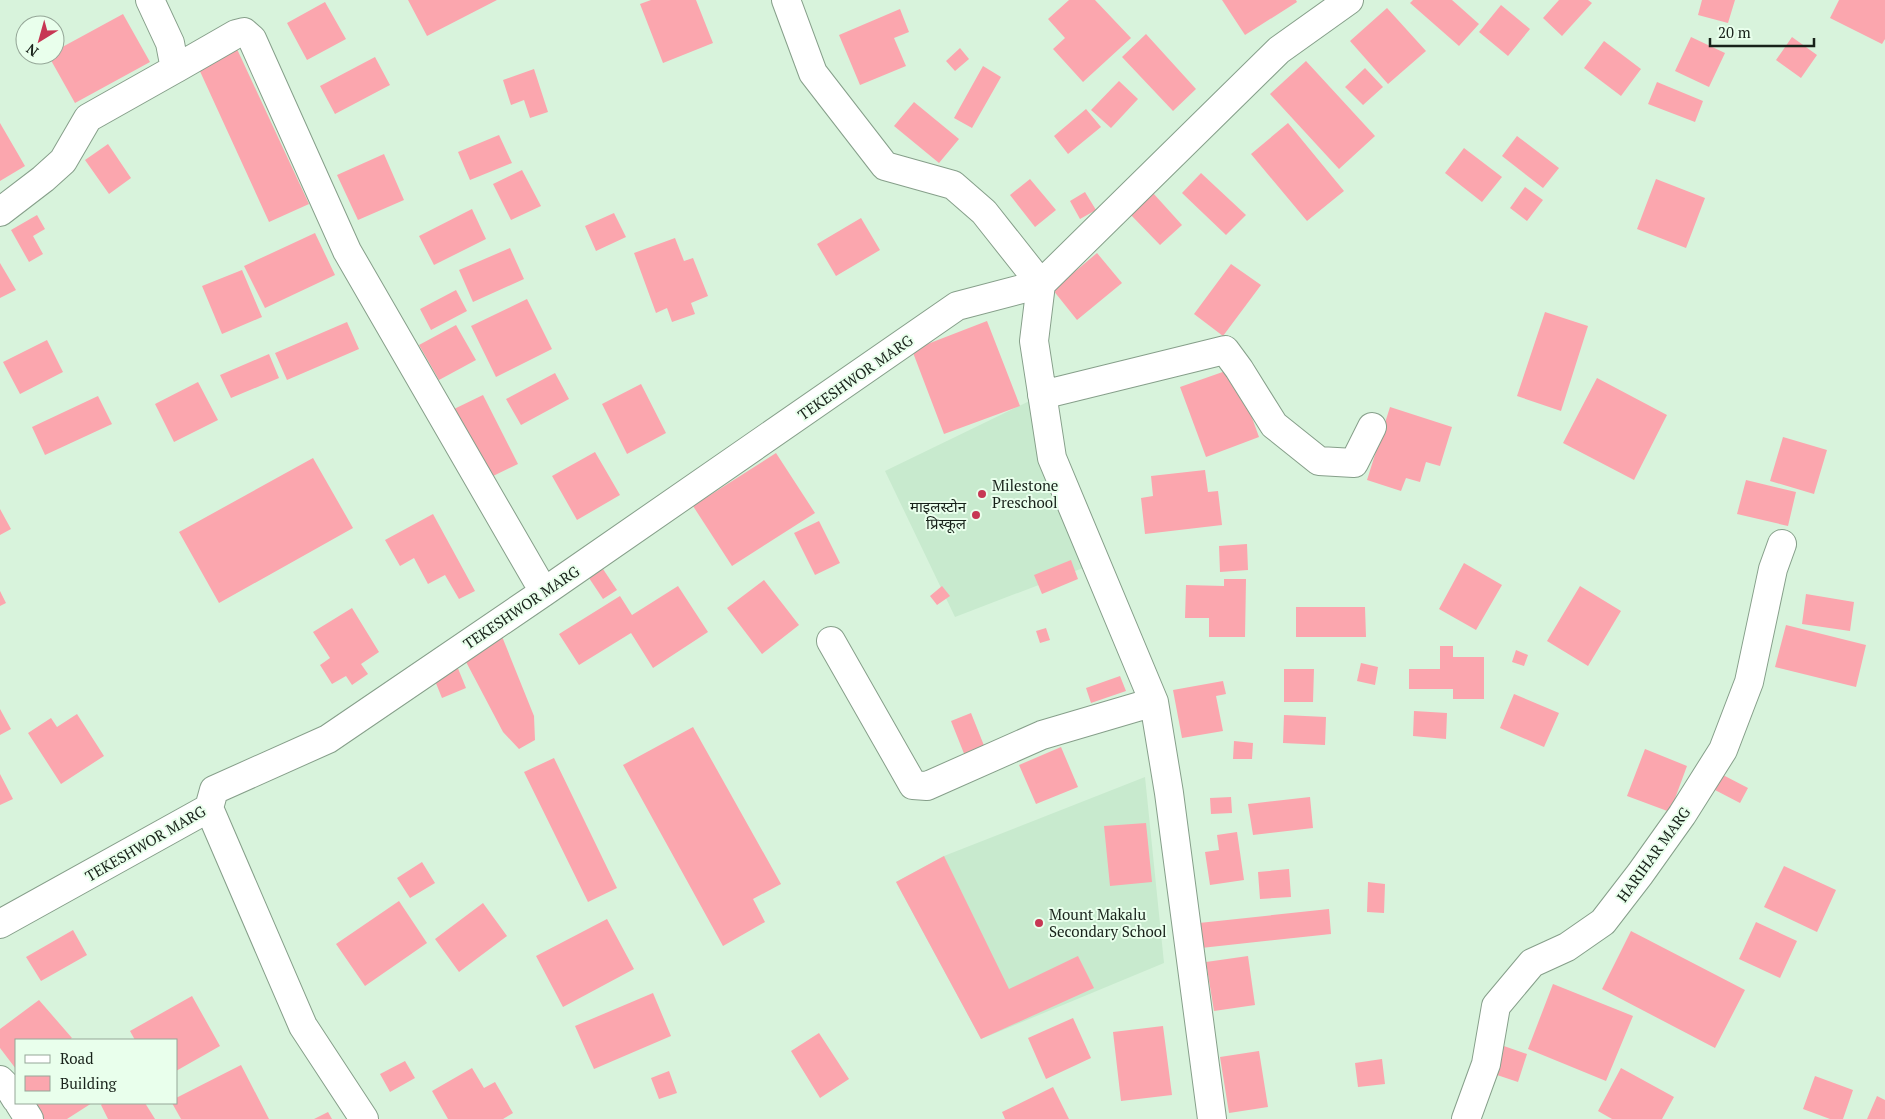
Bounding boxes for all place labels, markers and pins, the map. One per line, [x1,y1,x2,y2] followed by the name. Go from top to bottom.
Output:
[992,475,1058,512] place label: Milestone Preschool
[976,488,988,500] marker: Milestone Preschool
[910,496,967,534] place label: माइलस्टोन प्रिस्कूल
[970,509,982,521] marker: माइलस्टोन प्रिस्कूल
[1049,904,1167,941] place label: Mount Makalu Secondary School
[1033,917,1045,929] marker: Mount Makalu Secondary School

